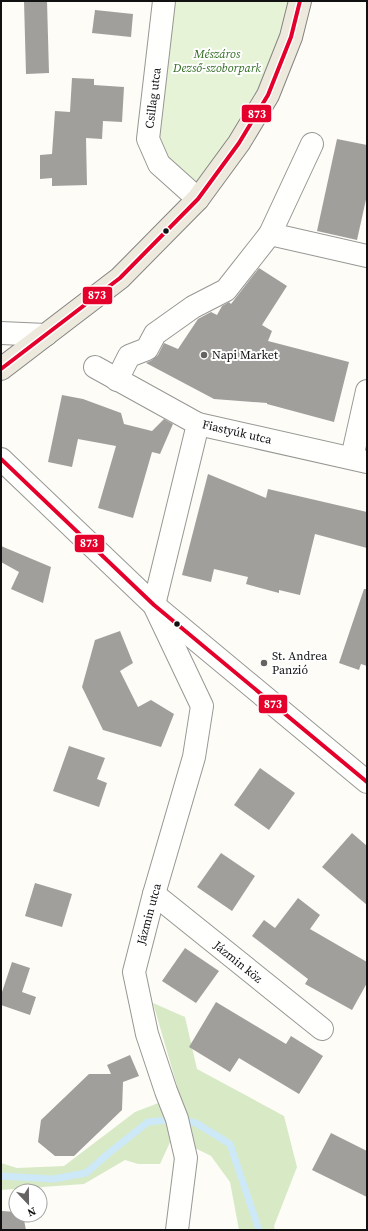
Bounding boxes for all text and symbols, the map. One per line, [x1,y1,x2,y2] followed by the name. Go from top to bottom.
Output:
[172,46,261,76] park label: Mészáros Dezső-szoborpark
[141,66,165,129] street label: Csillag utca
[241,104,272,123] line badge: 873
[248,107,266,122] text: 873
[161,226,171,236] unlabelled marker
[82,286,113,305] line badge: 873
[88,288,106,303] text: 873
[212,347,278,363] place label: Napi Market
[199,350,209,360] marker: Napi Market
[201,416,274,448] street label: Fiastyúk utca
[74,534,105,553] line badge: 873
[80,536,98,551] text: 873
[172,619,182,629] unlabelled marker
[272,648,328,678] place label: St. Andrea Panzió
[259,658,269,668] marker: St. Andrea Panzió
[258,694,288,714] line badge: 873
[264,697,282,712] text: 873
[133,881,165,948] street label: Jázmin utca
[209,937,266,987] street label: Jázmin köz
[8,1183,48,1223] north arrow
[25,1203,38,1220] text: N

